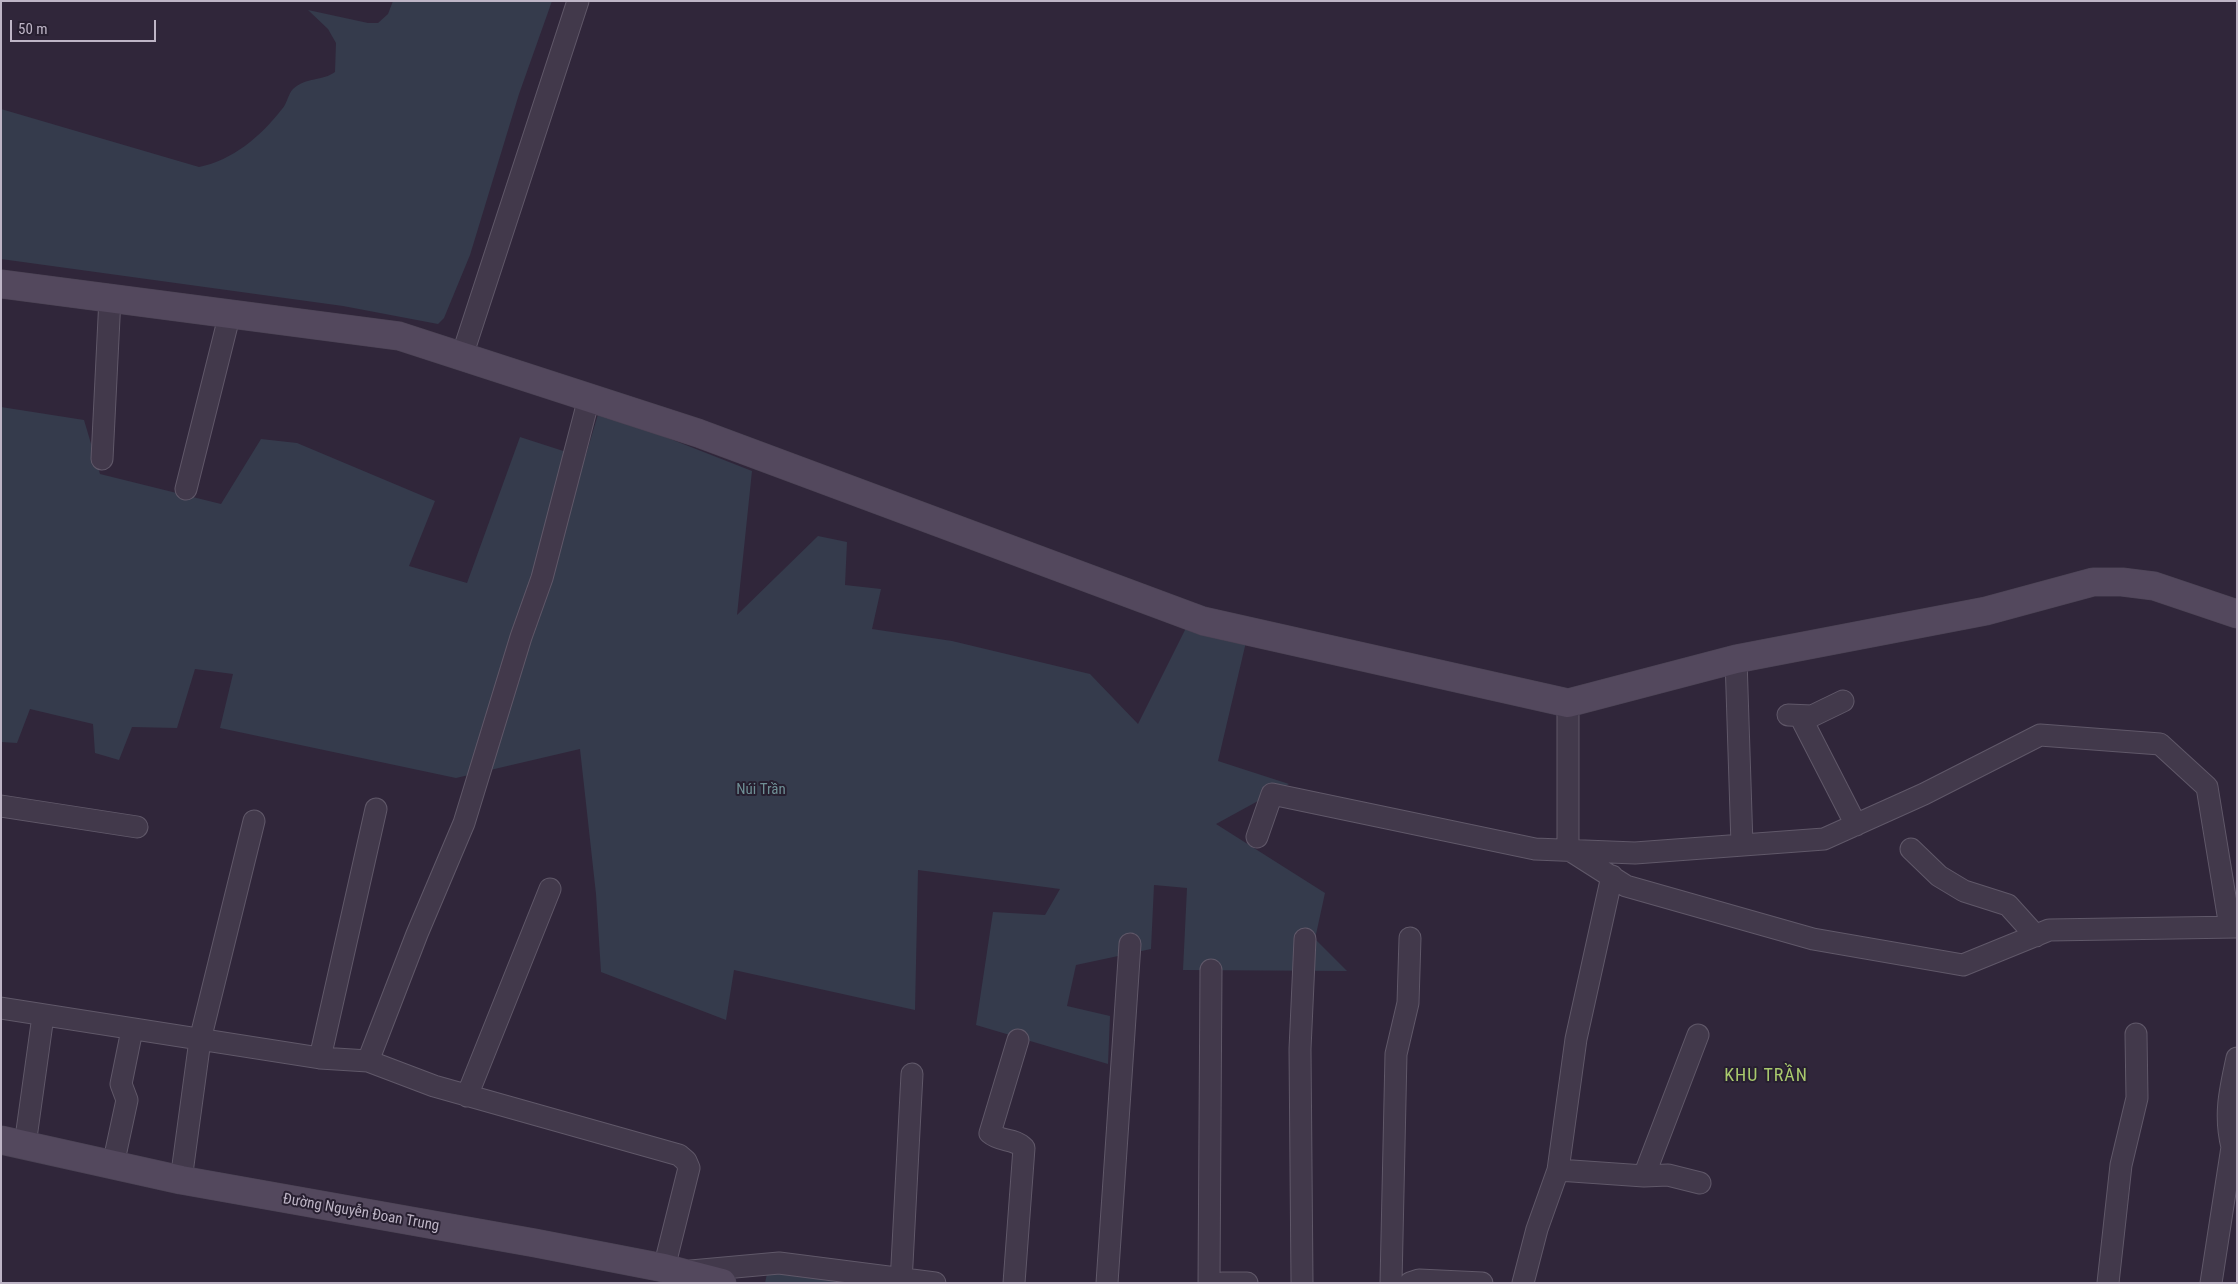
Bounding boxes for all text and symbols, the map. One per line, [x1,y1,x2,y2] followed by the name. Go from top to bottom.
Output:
[12,10,159,42] scale bar
[18,20,48,38] text: 50 m
[736,781,786,799] park label: Núi Trần
[1723,1065,1809,1087] district label: KHU TRẦN
[281,1190,441,1236] street label: Đường Nguyễn Đoan Trung

